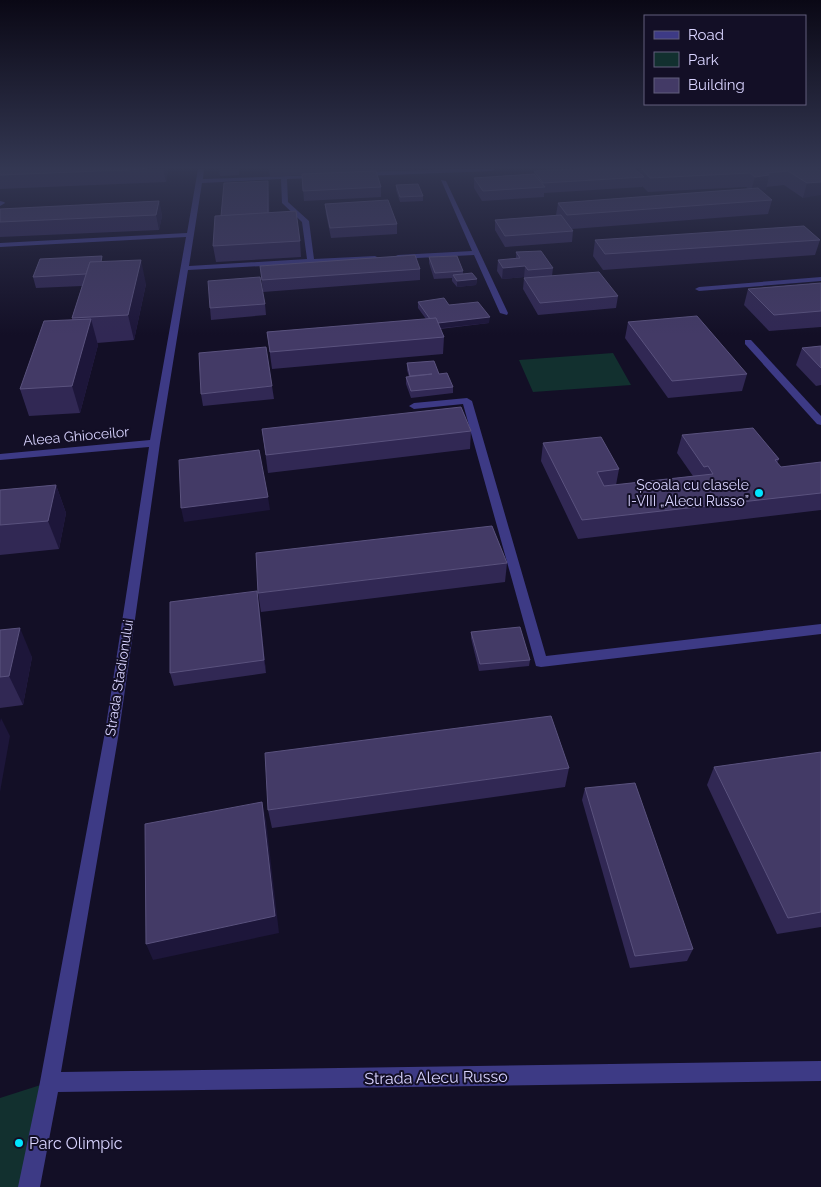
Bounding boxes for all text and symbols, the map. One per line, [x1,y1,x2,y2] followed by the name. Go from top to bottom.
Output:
[644,15,806,105] legend
[688,26,724,44] text: Road
[688,51,719,69] text: Park
[688,76,745,94] text: Building
[22,423,130,449] street label: Aleea Ghioceilor
[627,477,749,509] place label: Școala cu clasele I-VIII „Alecu Russo”
[753,487,765,499] marker: Școala cu clasele I-VIII „Alecu Russo”
[102,619,136,737] street label: Strada Stadionului
[364,1067,508,1088] street label: Strada Alecu Russo
[29,1134,123,1153] place label: Parc Olimpic
[13,1137,25,1149] marker: Parc Olimpic

